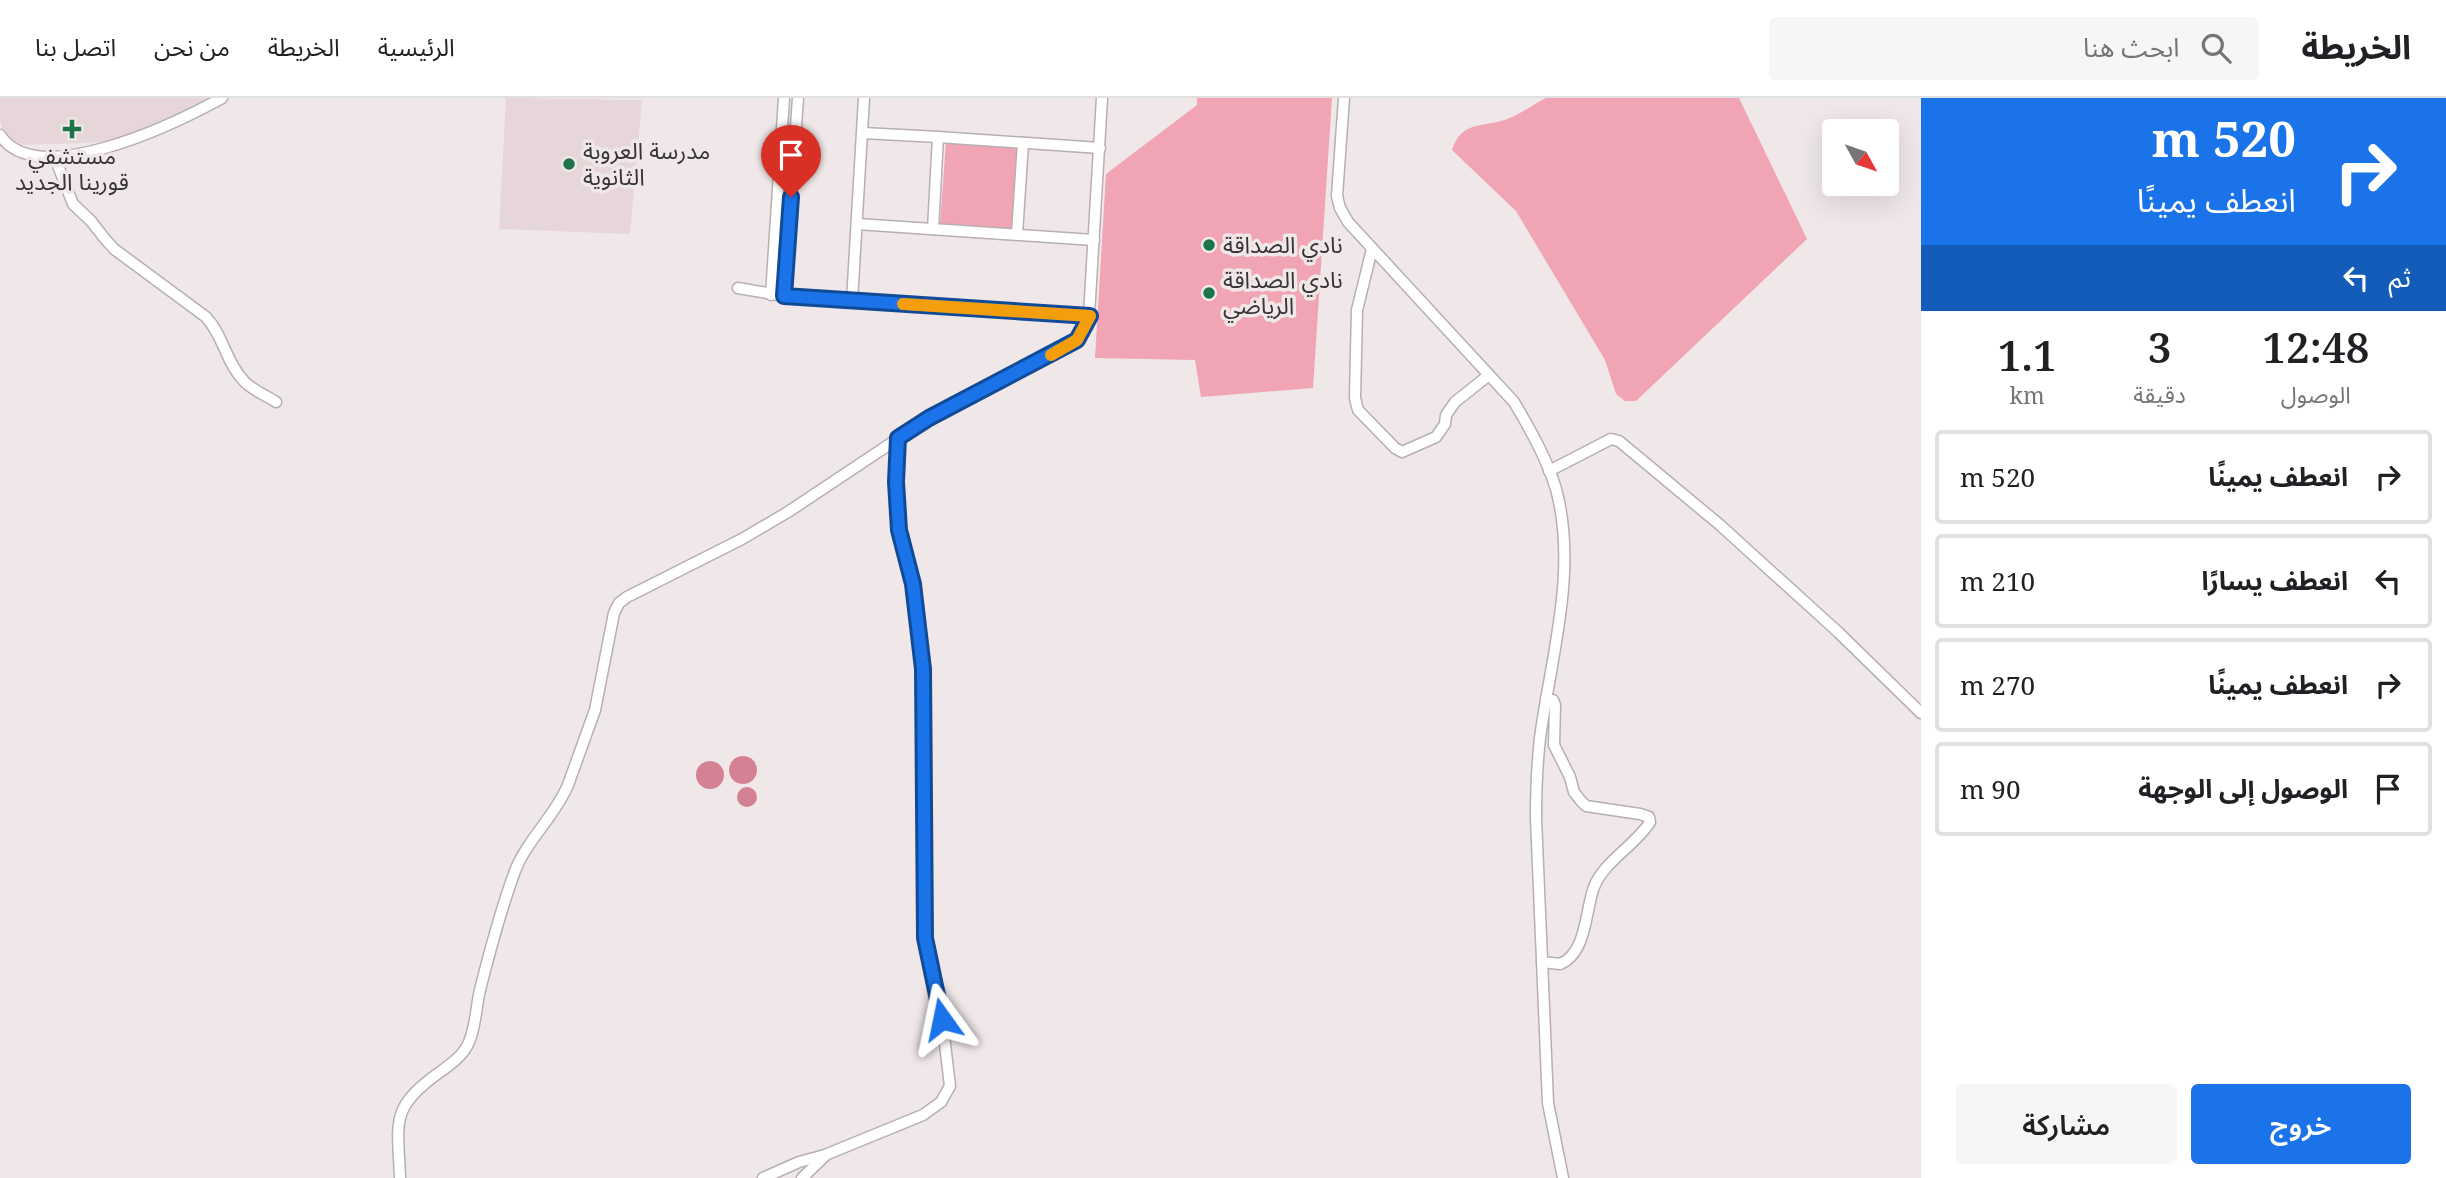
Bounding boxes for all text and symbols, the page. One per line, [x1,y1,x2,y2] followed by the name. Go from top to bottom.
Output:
[1769,17,2259,80] search box
[2301,24,2411,69] text: الخريطة
[2083,29,2179,65] text: ابحث هنا
[2197,29,2235,67] icon: search
[35,30,116,63] text: اتصل بنا
[154,30,230,63] text: من نحن
[268,30,340,63] text: الخريطة
[378,30,455,63] text: الرئيسية
[2152,105,2296,171] text: 520 m
[62,119,82,139] marker: مستشفي قورينا الجديد
[1822,119,1899,196] north arrow
[1822,119,1899,196] map controls
[761,125,821,197] pin
[2320,126,2411,217] icon: right
[583,134,710,192] place label: مدرسة العروبة الثانوية
[772,136,810,174] icon: arrive
[15,139,129,197] place label: مستشفي قورينا الجديد
[561,156,577,172] marker: مدرسة العروبة الثانوية
[2137,178,2296,221] text: انعطف يمينًا
[1223,228,1343,262] place label: نادي الصداقة
[1201,237,1217,253] marker: نادي الصداقة
[2337,259,2375,297] icon: left
[2389,259,2411,295] text: ثم
[1223,263,1343,323] place label: نادي الصداقة الرياضي
[1201,285,1217,301] marker: نادي الصداقة الرياضي
[2148,318,2171,375] text: 3
[2262,318,2369,375] text: 12:48
[1998,326,2057,383] text: 1.1
[2133,378,2186,410] text: دقيقة
[2281,378,2351,410] text: الوصول
[2010,379,2045,411] text: km
[2208,458,2348,494] text: انعطف يمينًا
[2369,458,2407,496] icon: right
[1960,459,2035,495] text: 520 m
[2202,562,2348,598] text: انعطف يسارًا
[2369,562,2407,600] icon: left
[1960,563,2035,599] text: 210 m
[2208,666,2348,702] text: انعطف يمينًا
[2369,666,2407,704] icon: right
[1960,667,2035,703] text: 270 m
[2138,770,2348,806] text: الوصول إلى الوجهة
[2369,770,2407,808] icon: arrive
[1960,771,2020,807] text: 90 m
[905,982,979,1056] position arrow
[1956,1084,2177,1164] button: مشاركة
[2191,1084,2411,1164] button: خروج

